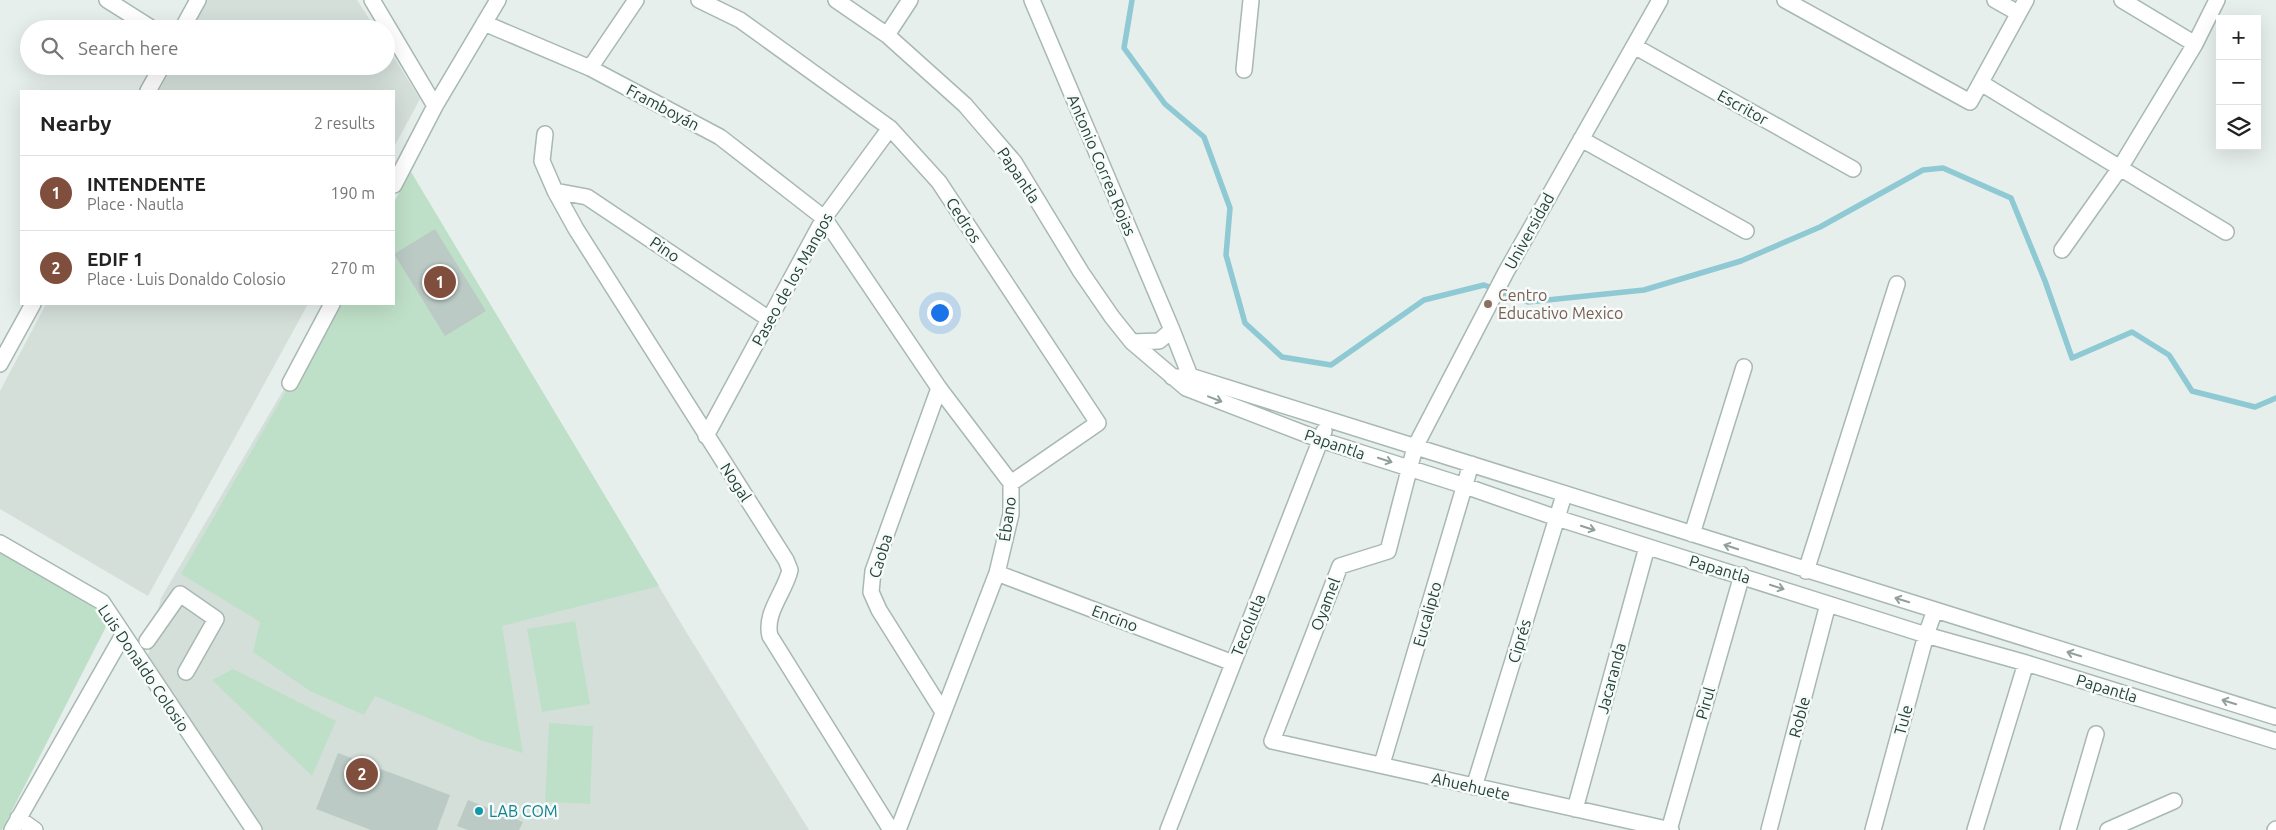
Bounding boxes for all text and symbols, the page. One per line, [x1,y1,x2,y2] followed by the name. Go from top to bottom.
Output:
[2216,15,2261,150] map controls
[2216,15,2261,60] button: +
[20,20,395,75] search box
[38,34,66,62] icon: search
[78,37,178,59] text: Search here
[2216,60,2261,105] button: −
[623,80,703,134] street label: Framboyán
[1715,86,1771,128] street label: Escritor
[1064,92,1140,238] street label: Antonio Correa Rojas
[2216,105,2261,150] button: layers
[40,111,111,135] text: Nearby
[314,114,375,132] text: 2 results
[994,144,1044,206] street label: Papantla
[87,173,206,195] text: INTENDENTE
[51,184,61,202] text: 1
[330,184,375,202] text: 190 m
[1501,190,1557,272] street label: Universidad
[943,194,985,246] street label: Cedros
[87,195,184,213] text: Place · Nautla
[748,209,836,349] street label: Paseo de los Mangos
[647,233,683,265] street label: Pino
[87,248,144,270] text: EDIF 1
[51,259,61,277] text: 2
[330,259,375,277] text: 270 m
[424,263,456,301] pin: 1
[87,270,286,288] text: Place · Luis Donaldo Colosio
[1498,286,1623,322] place label: Centro Educativo Mexico
[1482,298,1494,310] marker: Centro Educativo Mexico
[927,300,953,326] your location
[1207,395,1222,404] one-way arrow
[1302,425,1368,463] street label: Papantla
[1376,456,1392,465] one-way arrow
[717,459,755,505] street label: Nogal
[993,495,1019,543] street label: Ébano
[1580,524,1596,534] one-way arrow
[865,532,895,580] street label: Caoba
[1723,541,1739,551] one-way arrow
[1687,551,1753,587] street label: Papantla
[1307,575,1343,633] street label: Oyamel
[1409,579,1445,649] street label: Eucalipto
[1769,583,1784,592] one-way arrow
[1227,591,1269,659] street label: Tecolutla
[1895,595,1911,605] one-way arrow
[95,601,193,735] street label: Luis Donaldo Colosio
[1089,601,1141,635] street label: Encino
[1504,617,1534,665] street label: Ciprés
[1593,641,1629,715] street label: Jacaranda
[2067,648,2083,658] one-way arrow
[2074,670,2140,706] street label: Papantla
[1692,685,1718,721] street label: Pirul
[1785,695,1813,739] street label: Roble
[2222,697,2238,707] one-way arrow
[1890,703,1916,737] street label: Tule
[346,755,378,793] pin: 2
[1430,768,1512,804] street label: Ahuehuete
[489,802,558,820] place label: LAB COM
[473,805,485,817] marker: LAB COM

